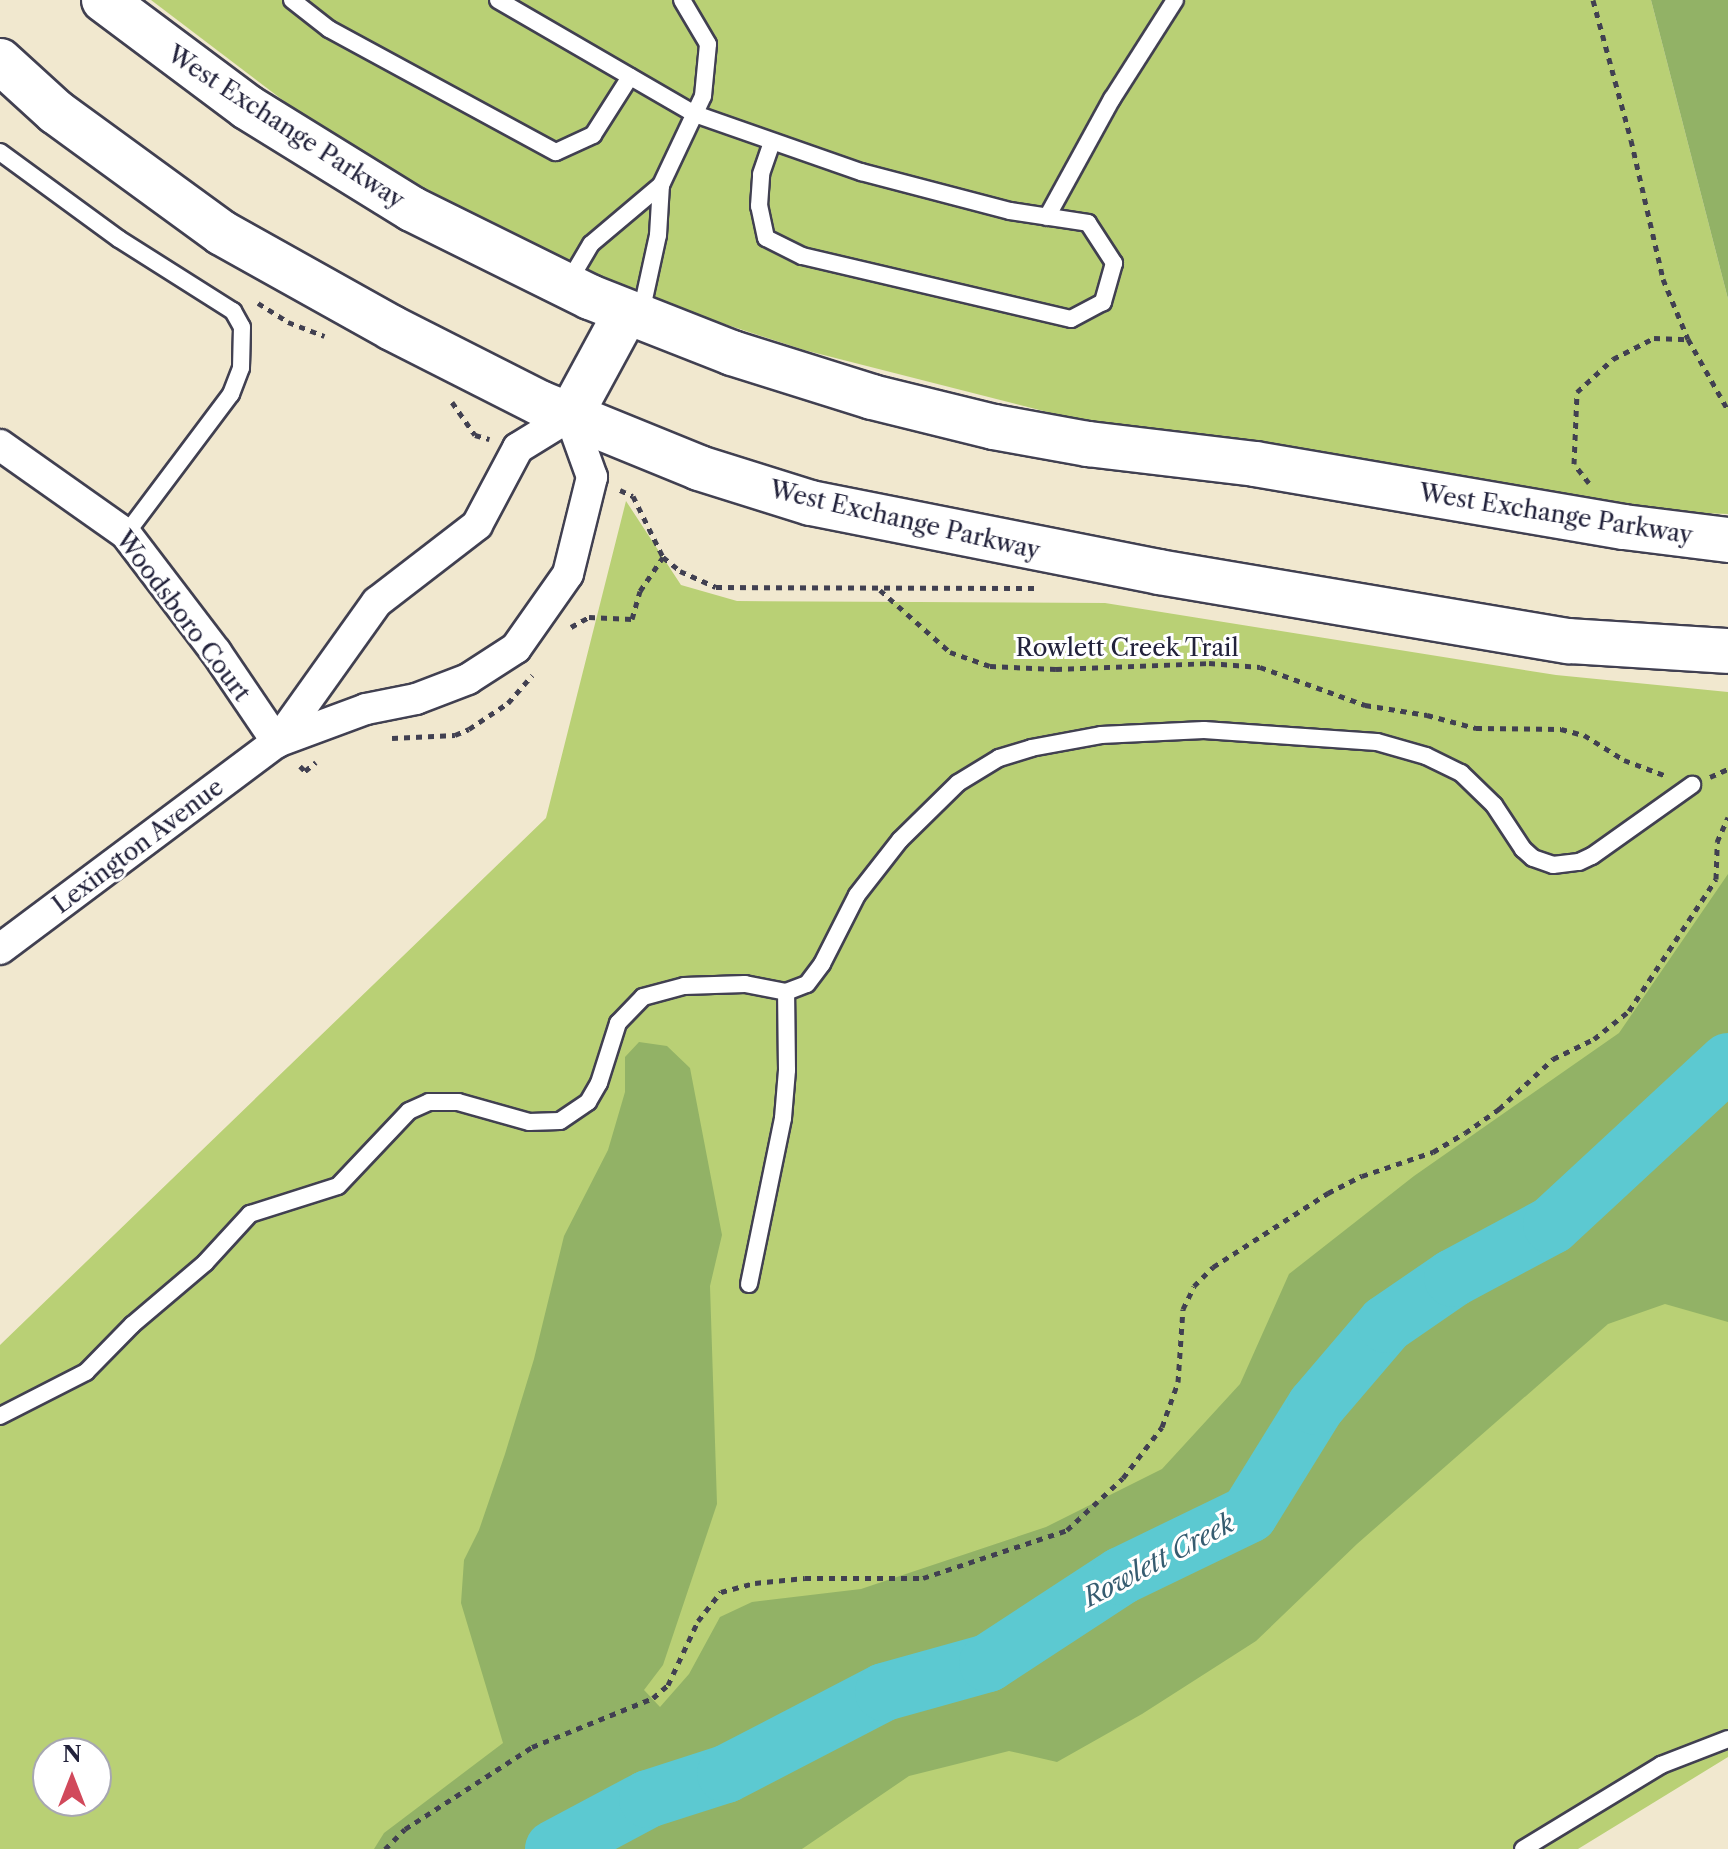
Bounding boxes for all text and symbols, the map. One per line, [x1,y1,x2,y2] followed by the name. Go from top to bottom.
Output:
[162,40,410,214] street label: West Exchange Parkway
[767,475,1043,565] street label: West Exchange Parkway
[1417,478,1695,550] street label: West Exchange Parkway
[110,525,256,707] street label: Woodsboro Court
[1015,634,1239,662] street label: Rowlett Creek Trail
[47,772,229,920] street label: Lexington Avenue
[1078,1508,1240,1614] water label: Rowlett Creek
[32,1737,112,1817] north arrow
[62,1741,82,1768] text: N

